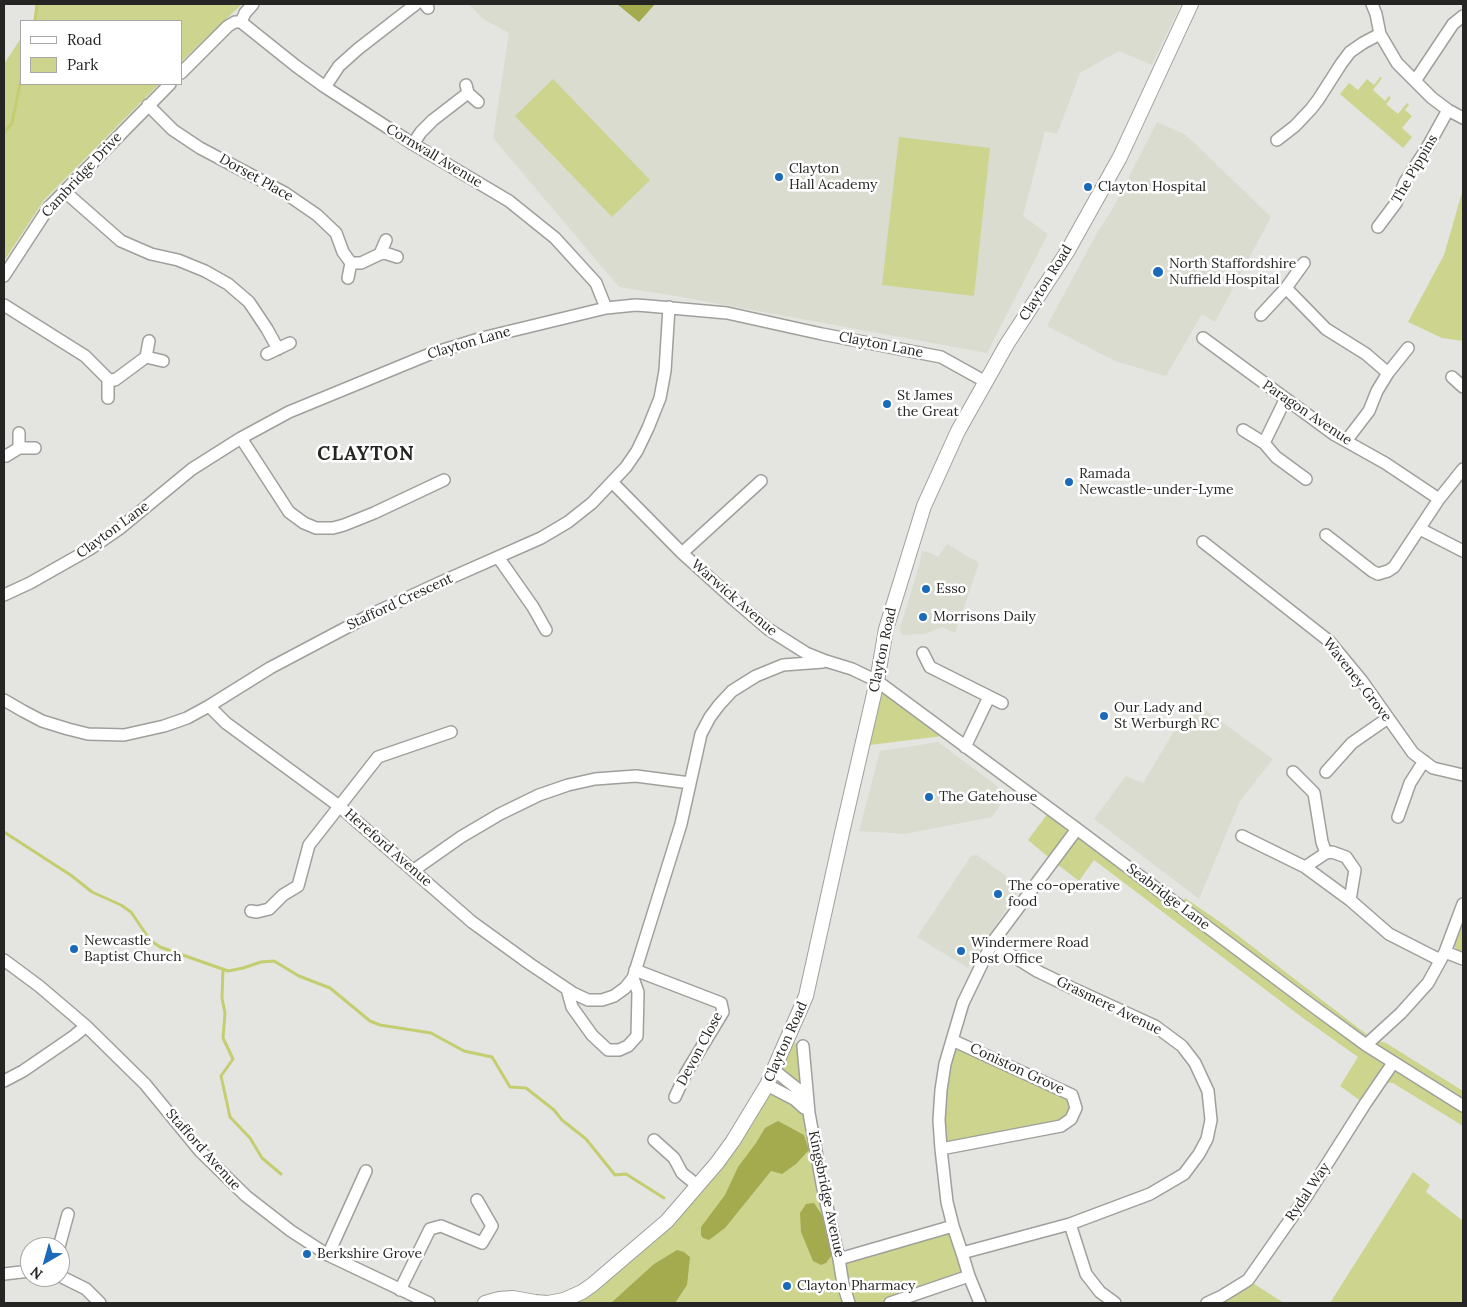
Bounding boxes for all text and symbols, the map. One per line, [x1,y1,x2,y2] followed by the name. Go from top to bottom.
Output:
[20,20,182,85] legend
[67,30,102,49] text: Road
[67,55,98,74] text: Park
[383,121,485,191] street label: Cornwall Avenue
[38,129,126,221] street label: Cambridge Drive
[1389,132,1441,206] street label: The Pippins
[216,151,296,205] street label: Dorset Place
[789,161,878,193] place label: Clayton Hall Academy
[773,171,785,183] marker: Clayton Hall Academy
[1098,179,1206,195] place label: Clayton Hospital
[1082,181,1094,193] marker: Clayton Hospital
[1016,242,1076,324] street label: Clayton Road
[1169,256,1296,288] place label: North Staffordshire Nuffield Hospital
[1151,265,1165,279] marker: North Staffordshire Nuffield Hospital
[426,323,512,363] street label: Clayton Lane
[837,329,925,361] street label: Clayton Lane
[1259,377,1355,449] street label: Paragon Avenue
[897,388,959,421] place label: St James the Great
[881,398,893,410] marker: St James the Great
[316,444,416,466] district label: CLAYTON
[1079,466,1234,498] place label: Ramada Newcastle-under-Lyme
[1063,476,1075,488] marker: Ramada Newcastle-under-Lyme
[73,498,153,562] street label: Clayton Lane
[688,556,780,640] street label: Warwick Avenue
[344,570,456,634] street label: Stafford Crescent
[936,581,966,597] place label: Esso
[920,583,932,595] marker: Esso
[866,606,900,694] street label: Clayton Road
[933,609,1036,625] place label: Morrisons Daily
[917,611,929,623] marker: Morrisons Daily
[1319,635,1395,725] street label: Waveney Grove
[1114,700,1219,732] place label: Our Lady and St Werburgh RC
[1098,710,1110,722] marker: Our Lady and St Werburgh RC
[939,789,1037,805] place label: The Gatehouse
[923,791,935,803] marker: The Gatehouse
[341,806,435,890] street label: Hereford Avenue
[1123,860,1213,934] street label: Seabridge Lane
[1008,878,1120,910] place label: The co-operative food
[992,888,1004,900] marker: The co-operative food
[84,933,182,966] place label: Newcastle Baptist Church
[971,935,1089,968] place label: Windermere Road Post Office
[68,943,80,955] marker: Newcastle Baptist Church
[955,945,967,957] marker: Windermere Road Post Office
[1054,973,1164,1039] street label: Grasmere Avenue
[761,999,811,1085] street label: Clayton Road
[674,1009,726,1089] street label: Devon Close
[967,1040,1067,1098] street label: Coniston Grove
[162,1106,244,1194] street label: Stafford Avenue
[804,1129,848,1259] street label: Kingsbridge Avenue
[1282,1160,1334,1224] street label: Rydal Way
[20,1237,70,1287] north arrow
[317,1246,422,1262] place label: Berkshire Grove
[301,1248,313,1260] marker: Berkshire Grove
[27,1263,46,1283] text: N
[797,1278,916,1294] place label: Clayton Pharmacy
[781,1280,793,1292] marker: Clayton Pharmacy

